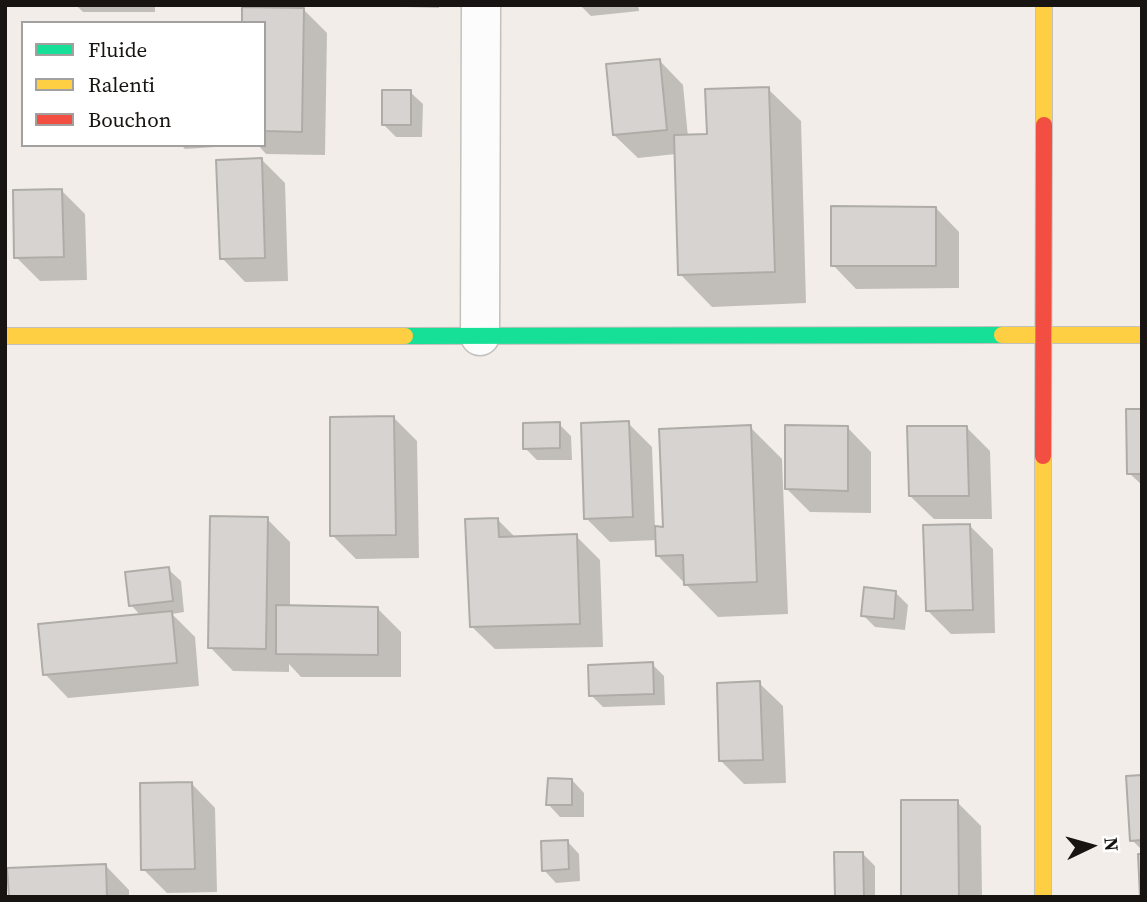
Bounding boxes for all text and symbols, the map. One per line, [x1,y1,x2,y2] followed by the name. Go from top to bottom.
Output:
[21,21,266,147] legend
[88,35,147,64] text: Fluide
[88,70,155,99] text: Ralenti
[88,105,171,134] text: Bouchon
[1056,811,1126,881] north arrow
[1098,836,1125,852] text: N

